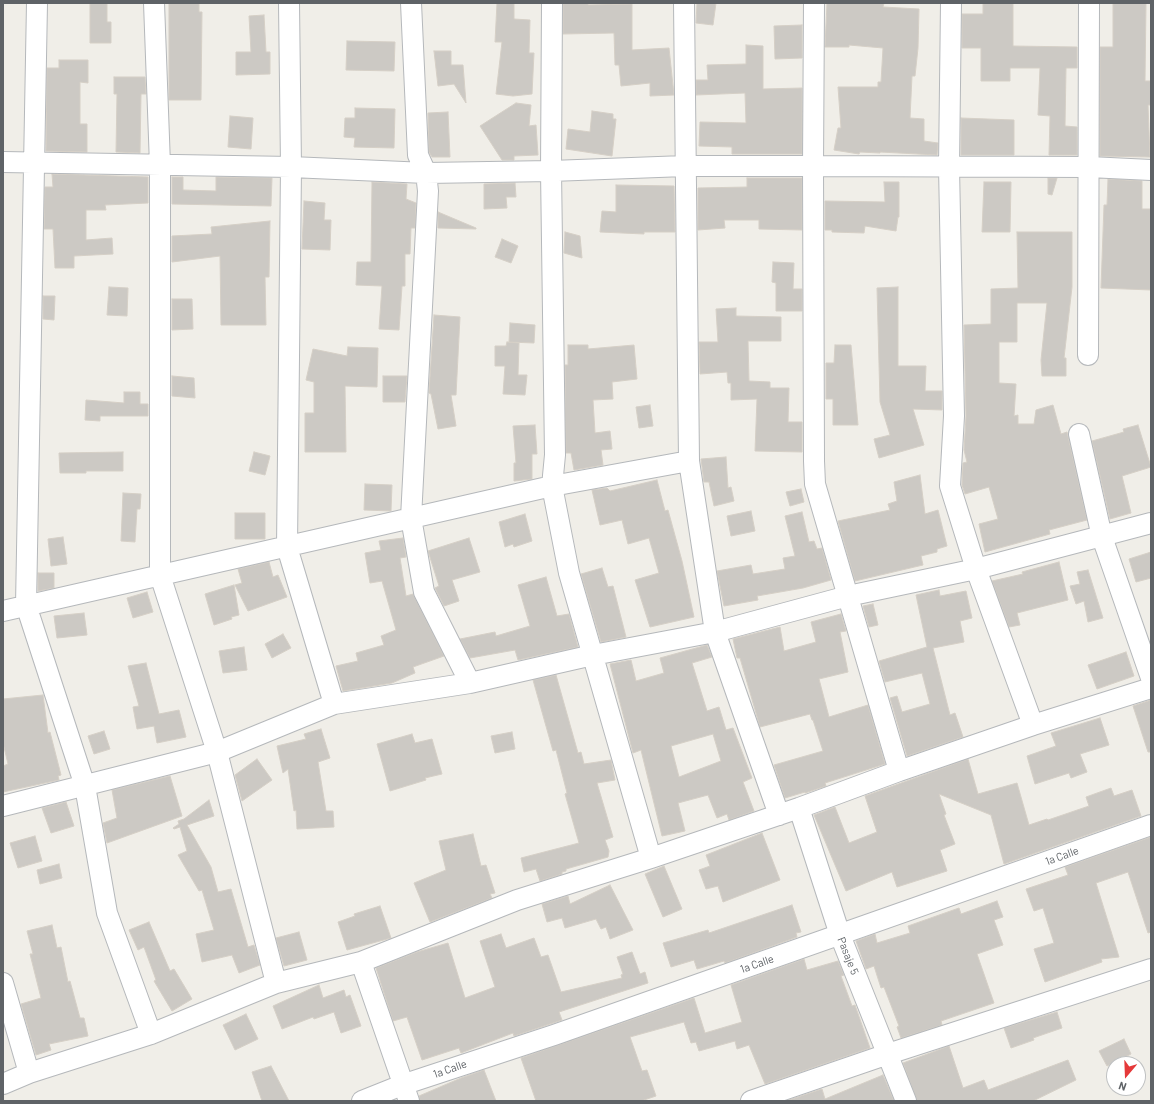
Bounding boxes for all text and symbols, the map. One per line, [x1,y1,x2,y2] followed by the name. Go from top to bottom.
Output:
[1043,844,1081,868] street label: 1a Calle
[834,935,862,977] street label: Pasaje 5
[738,952,776,976] street label: 1a Calle
[1106,1056,1146,1096] north arrow
[431,1057,469,1081] street label: 1a Calle
[1117,1080,1128,1094] text: N

